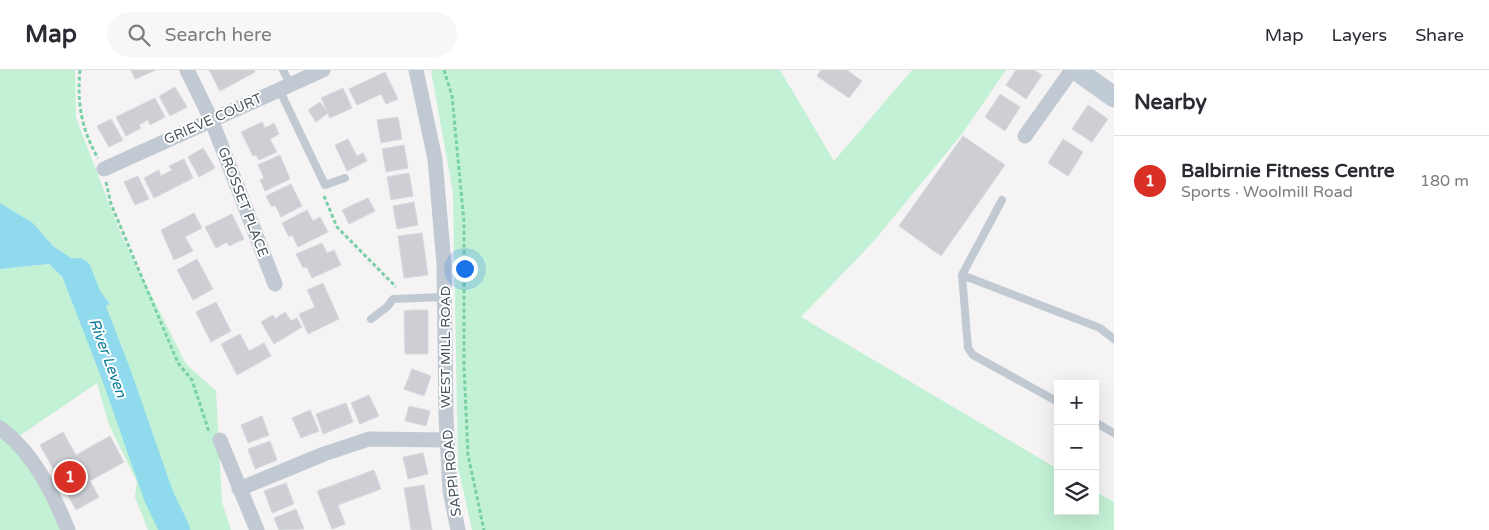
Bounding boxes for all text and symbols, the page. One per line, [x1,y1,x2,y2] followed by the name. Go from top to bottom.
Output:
[107,12,457,57] search box
[25,20,77,49] text: Map
[125,21,153,49] icon: search
[165,24,272,46] text: Search here
[1265,24,1304,46] text: Map
[1332,24,1387,46] text: Layers
[1415,24,1464,46] text: Share
[161,90,265,148] street label: GRIEVE COURT
[1134,90,1207,115] text: Nearby
[214,145,272,259] street label: GROSSET PLACE
[1181,160,1394,182] text: Balbirnie Fitness Centre
[1145,171,1155,191] text: 1
[1420,171,1469,191] text: 180 m
[1181,182,1353,202] text: Sports · Woolmill Road
[452,256,478,282] your location
[437,286,454,408] street label: WEST MILL ROAD
[85,316,131,401] water label: River Leven
[1054,380,1099,515] map controls
[1054,380,1099,425] button: +
[1054,425,1099,470] button: −
[439,429,465,517] street label: SAPPI ROAD
[54,458,86,496] pin: 1
[1054,470,1099,515] button: layers

